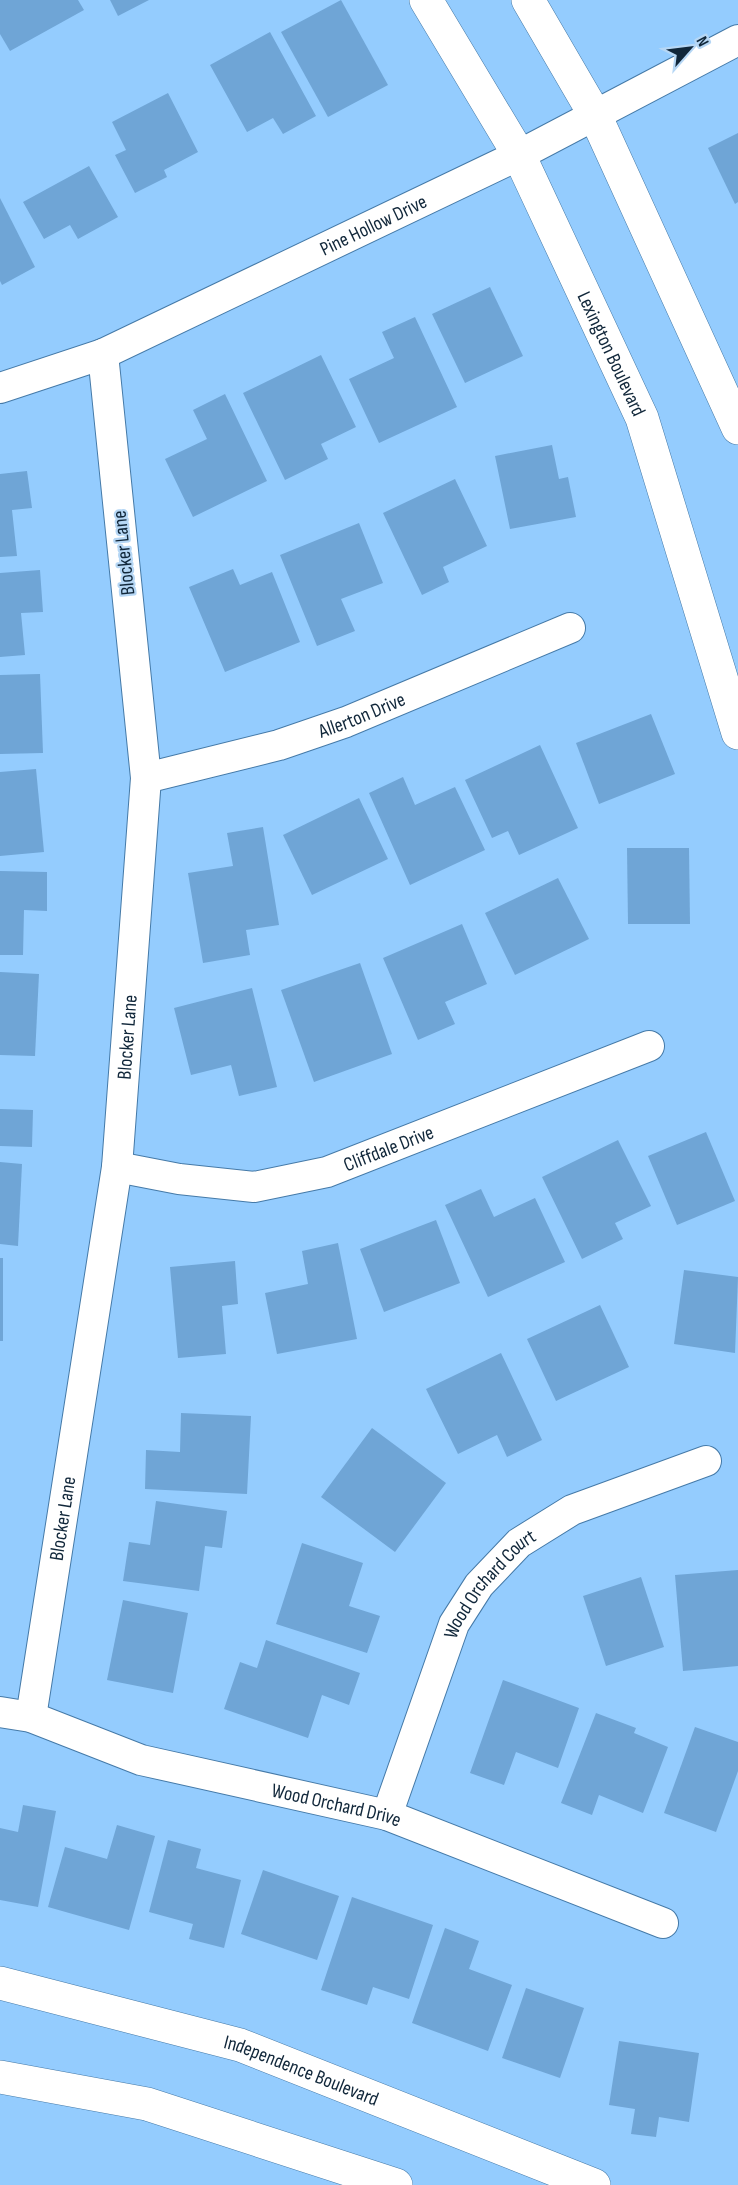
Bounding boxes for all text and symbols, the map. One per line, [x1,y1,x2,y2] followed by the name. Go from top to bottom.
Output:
[660,18,720,78] north arrow
[692,33,712,50] text: N
[316,190,431,261] street label: Pine Hollow Drive
[572,288,650,420] street label: Lexington Boulevard
[108,509,140,596] street label: Blocker Lane
[315,688,409,744] street label: Allerton Drive
[113,994,143,1080] street label: Blocker Lane
[340,1121,437,1177] street label: Cliffdale Drive
[45,1475,81,1562] street label: Blocker Lane
[439,1525,540,1642] street label: Wood Orchard Court
[269,1779,405,1832] street label: Wood Orchard Drive
[221,2030,382,2112] street label: Independence Boulevard

